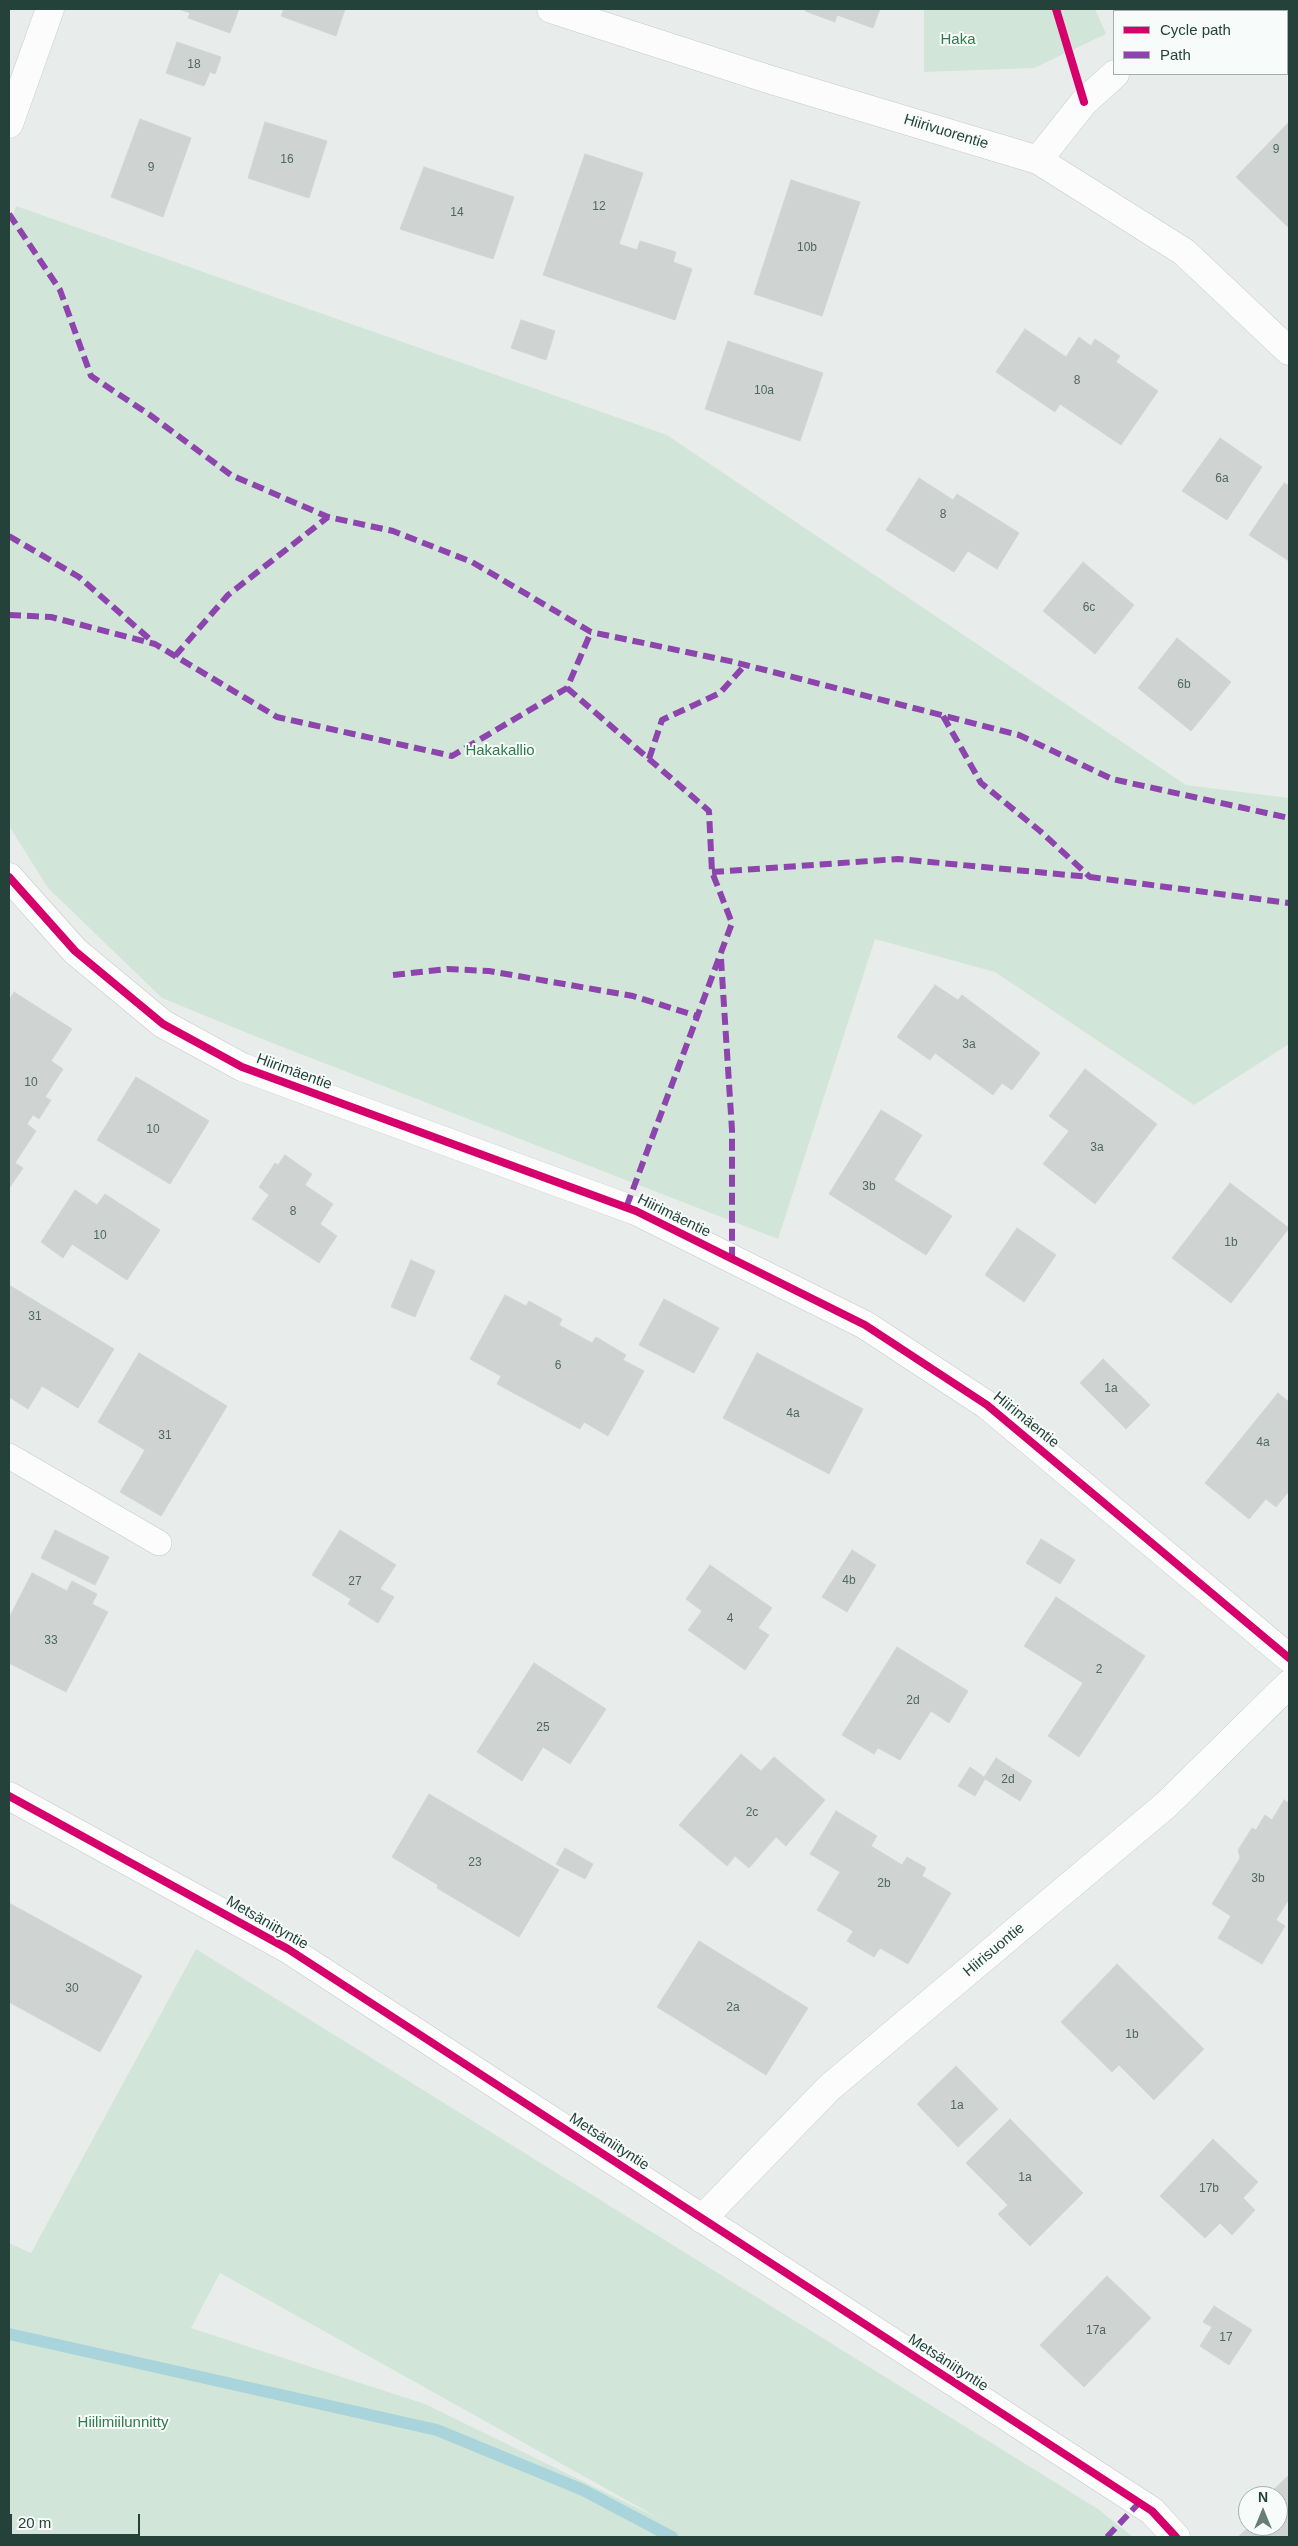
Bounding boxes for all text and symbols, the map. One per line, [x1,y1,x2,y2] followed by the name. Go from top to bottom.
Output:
[1113,10,1288,75] legend
[1160,21,1231,38] text: Cycle path
[940,31,976,49] park label: Haka
[1160,46,1191,63] text: Path
[187,58,201,72] house number: 18
[902,111,990,153] street label: Hiirivuorentie
[1273,143,1279,157] house number: 9
[280,153,294,167] house number: 16
[148,161,154,175] house number: 9
[592,200,606,214] house number: 12
[450,206,464,220] house number: 14
[797,241,817,255] house number: 10b
[1074,374,1080,388] house number: 8
[754,384,774,398] house number: 10a
[1215,472,1229,486] house number: 6a
[940,508,946,522] house number: 8
[1083,601,1095,615] house number: 6c
[1177,678,1191,692] house number: 6b
[465,742,535,760] park label: Hakakallio
[962,1038,976,1052] house number: 3a
[254,1050,334,1094] street label: Hiirimäentie
[24,1076,38,1090] house number: 10
[146,1123,160,1137] house number: 10
[1090,1141,1104,1155] house number: 3a
[862,1180,876,1194] house number: 3b
[634,1191,714,1241] street label: Hiirimäentie
[290,1205,296,1219] house number: 8
[93,1229,107,1243] house number: 10
[1224,1236,1238,1250] house number: 1b
[28,1310,42,1324] house number: 31
[555,1359,561,1373] house number: 6
[1104,1382,1118,1396] house number: 1a
[990,1388,1062,1452] street label: Hiirimäentie
[786,1407,800,1421] house number: 4a
[158,1429,172,1443] house number: 31
[1256,1436,1270,1450] house number: 4a
[842,1574,856,1588] house number: 4b
[348,1575,362,1589] house number: 27
[727,1612,733,1626] house number: 4
[44,1634,58,1648] house number: 33
[1096,1663,1102,1677] house number: 2
[906,1694,920,1708] house number: 2d
[536,1721,550,1735] house number: 25
[1001,1773,1015,1787] house number: 2d
[746,1806,758,1820] house number: 2c
[468,1856,482,1870] house number: 23
[1251,1872,1265,1886] house number: 3b
[877,1877,891,1891] house number: 2b
[223,1892,311,1954] street label: Metsäniityntie
[960,1919,1028,1981] street label: Hiirisuontie
[65,1982,79,1996] house number: 30
[726,2001,740,2015] house number: 2a
[1125,2028,1139,2042] house number: 1b
[950,2099,964,2113] house number: 1a
[566,2109,652,2175] street label: Metsäniityntie
[1018,2171,1032,2185] house number: 1a
[1199,2182,1219,2196] house number: 17b
[1086,2324,1106,2338] house number: 17a
[905,2330,991,2396] street label: Metsäniityntie
[1219,2331,1233,2345] house number: 17
[78,2414,168,2432] park label: Hiilimiilunnitty
[1238,2486,1288,2536] north arrow
[1258,2489,1268,2505] text: N
[12,2504,142,2536] scale bar
[18,2514,51,2531] text: 20 m

